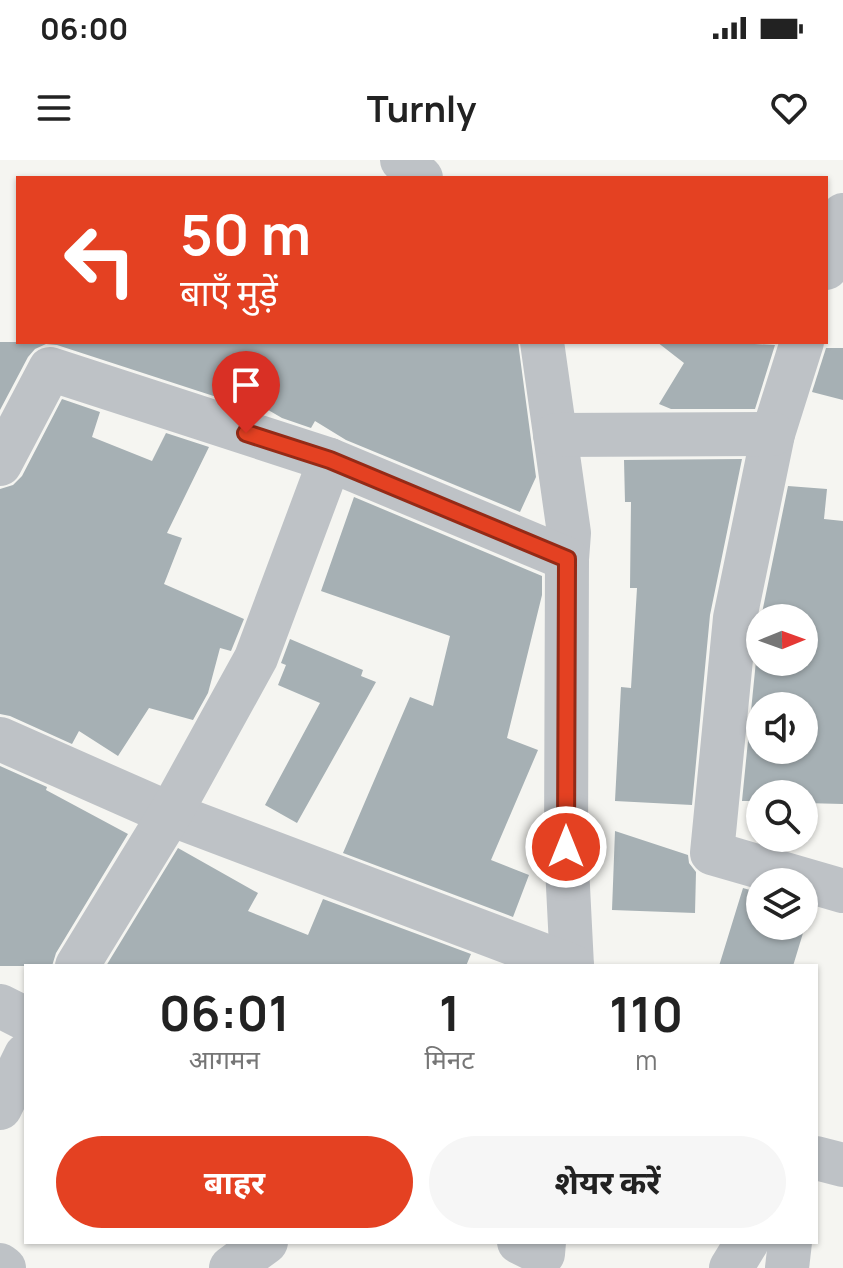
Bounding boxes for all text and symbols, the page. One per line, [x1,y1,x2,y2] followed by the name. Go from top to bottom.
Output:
[40,8,128,49] text: 06:00
[367,84,476,133] text: Turnly
[32,86,76,130] icon: menu
[767,86,811,130] icon: heart
[180,195,311,272] text: 50 m
[48,208,152,312] icon: left
[180,268,278,317] text: बाएँ मुड़ें
[212,351,280,433] pin
[224,363,268,407] icon: arrive
[746,604,818,676] north arrow
[746,604,818,940] map controls
[746,692,818,764] button: sound
[746,780,818,852] button: search
[524,805,608,889] position arrow
[746,868,818,940] button: layers
[159,980,289,1045] text: 06:01
[439,980,460,1045] text: 1
[609,981,683,1046] text: 110
[189,1041,260,1077] text: आगमन
[425,1041,474,1077] text: मिनट
[635,1042,657,1078] text: m
[56,1136,413,1228] button: बाहर
[429,1136,786,1228] button: शेयर करें

